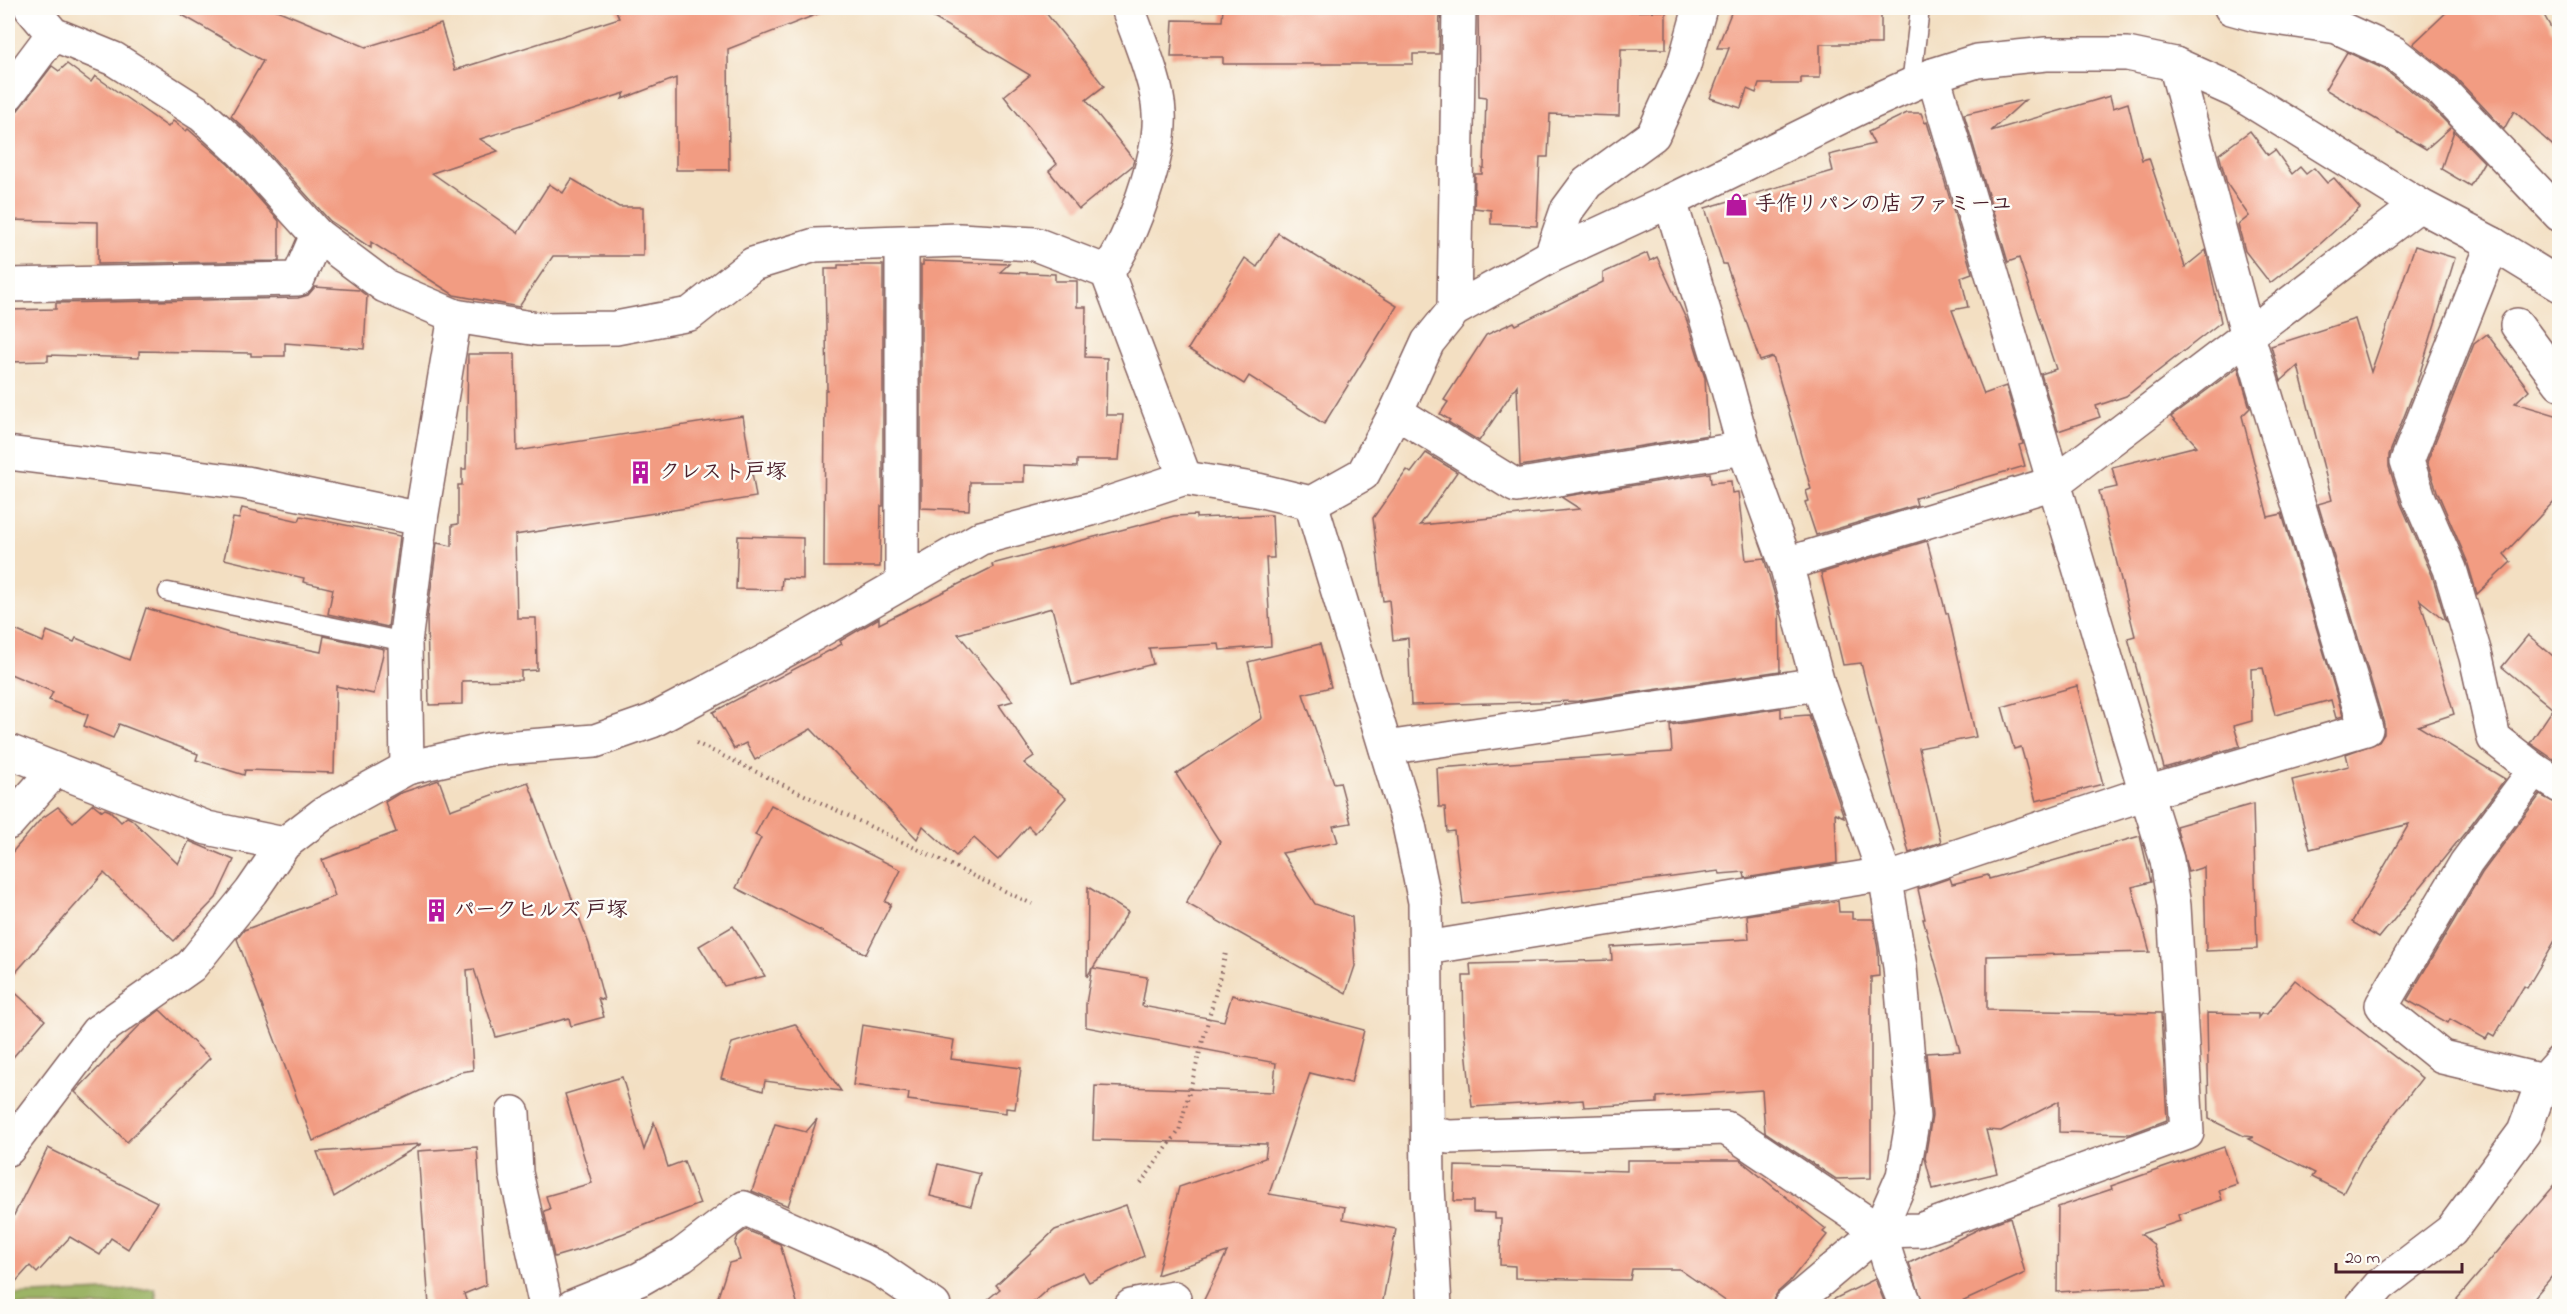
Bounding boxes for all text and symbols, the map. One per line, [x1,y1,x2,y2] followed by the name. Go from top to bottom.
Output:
[1755,190,2012,220] place label: 手作リパンの店 ファミーユ
[1724,192,1750,218] shop icon: 手作リパンの店 ファミーユ
[659,458,787,488] place label: クレスト戸塚
[628,460,654,486] building icon: クレスト戸塚
[454,896,628,926] place label: パークヒルズ 戸塚
[423,898,449,924] building icon: パークヒルズ 戸塚
[2336,1236,2462,1274] scale bar
[2345,1246,2380,1272] text: 20 m

